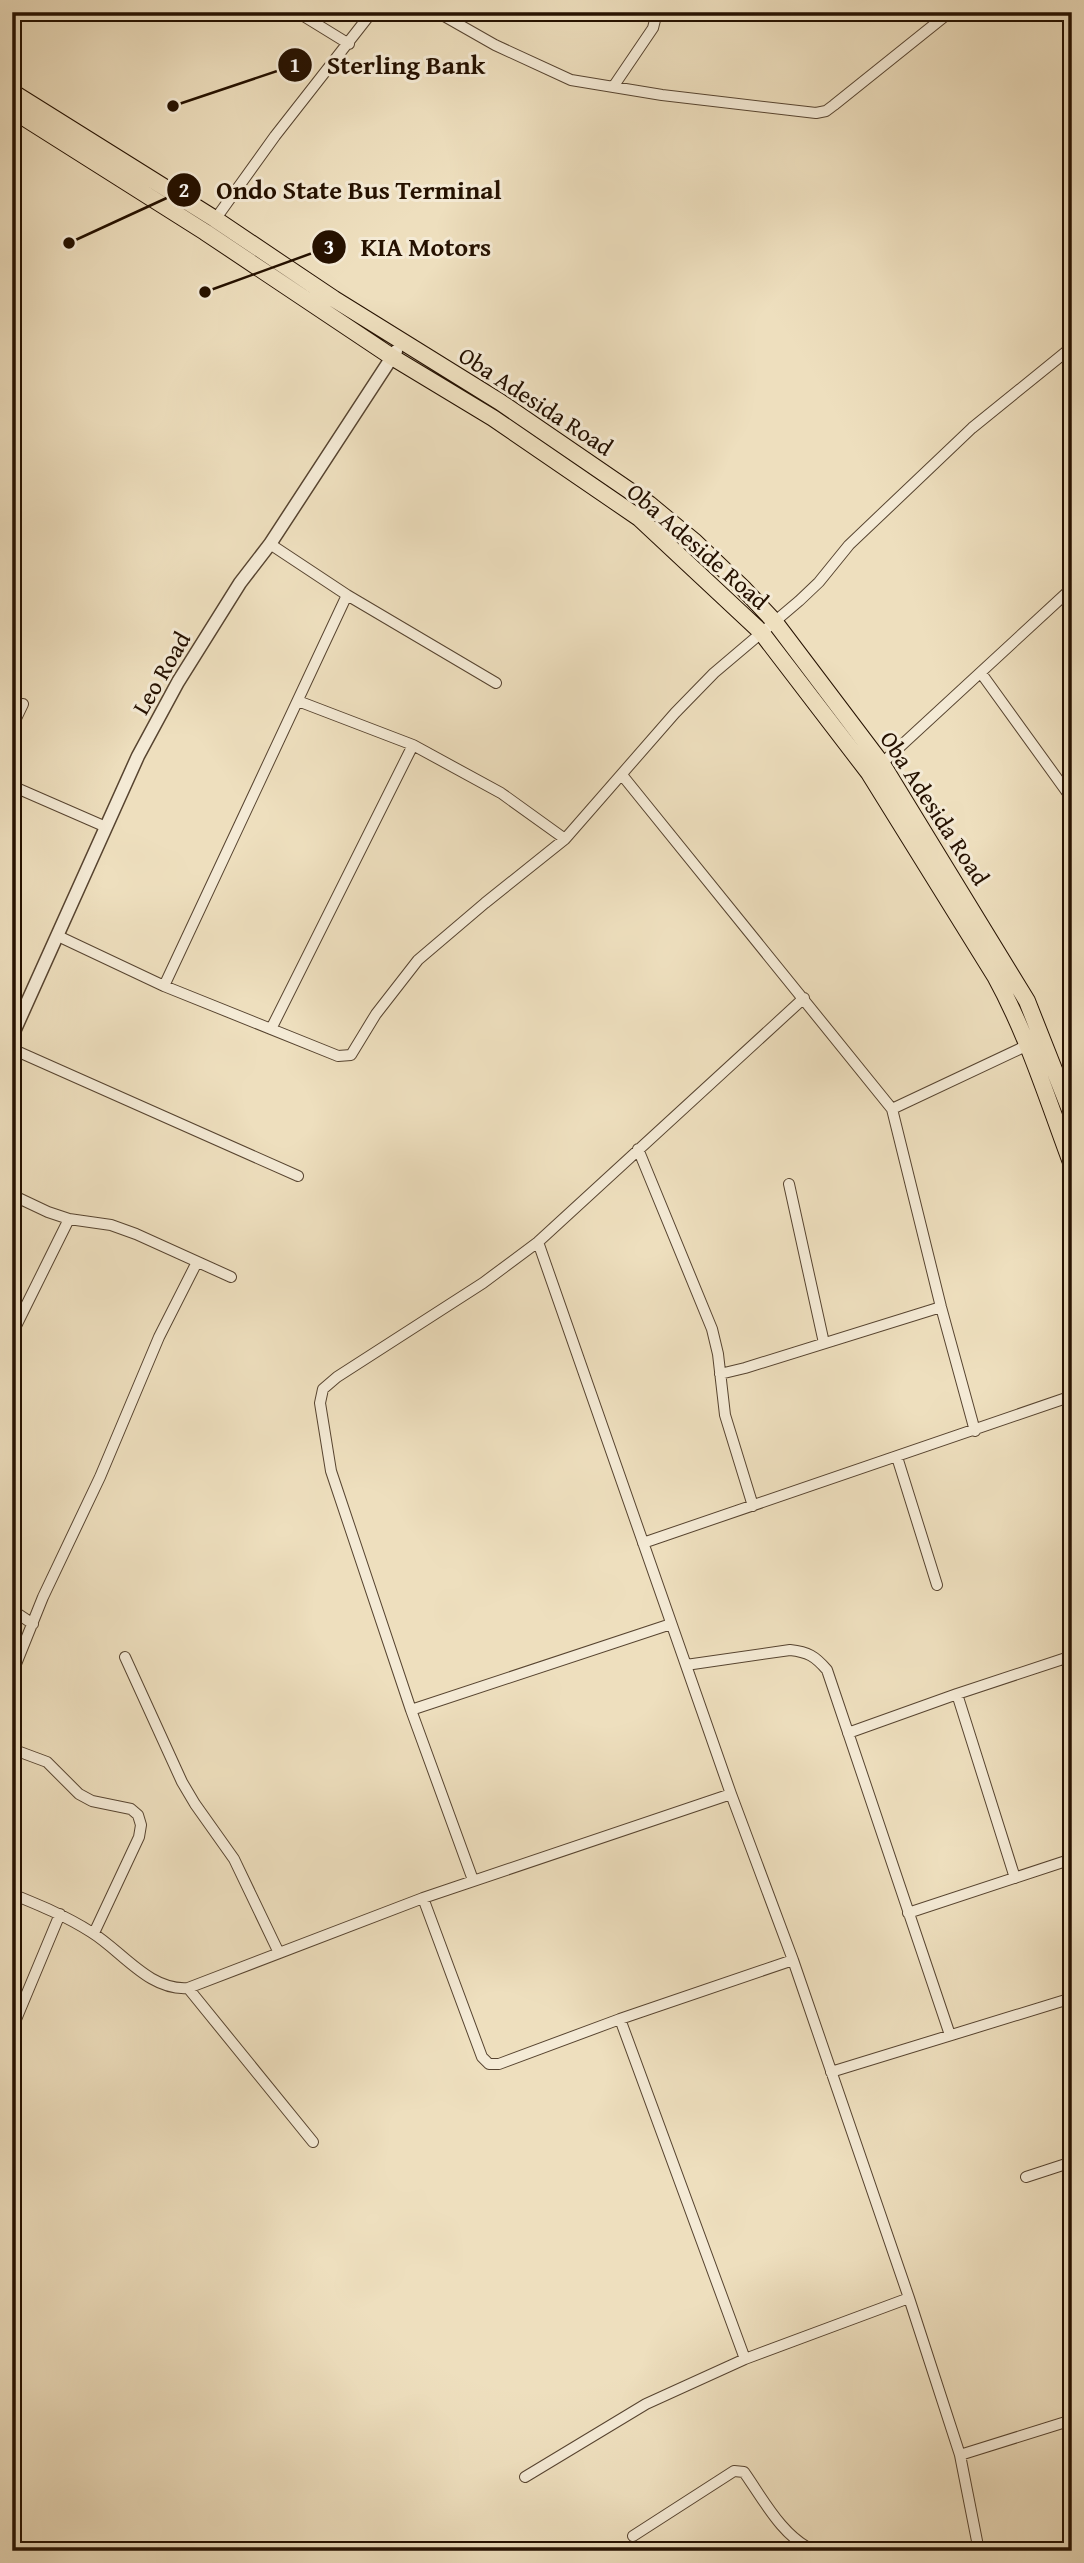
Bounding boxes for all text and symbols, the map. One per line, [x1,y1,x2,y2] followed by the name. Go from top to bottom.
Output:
[278,41,499,88] callout: Sterling Bank
[327,45,486,84] text: Sterling Bank
[290,49,300,80] text: 1
[167,166,515,213] callout: Ondo State Bus Terminal
[216,170,502,209] text: Ondo State Bus Terminal
[179,174,189,205] text: 2
[312,224,505,271] callout: KIA Motors
[361,227,491,266] text: KIA Motors
[324,231,334,262] text: 3
[452,338,620,464] street label: Oba Adesida Road
[619,474,777,618] street label: Oba Adeside Road
[123,625,199,721] street label: Leo Road
[872,724,998,892] street label: Oba Adesida Road

